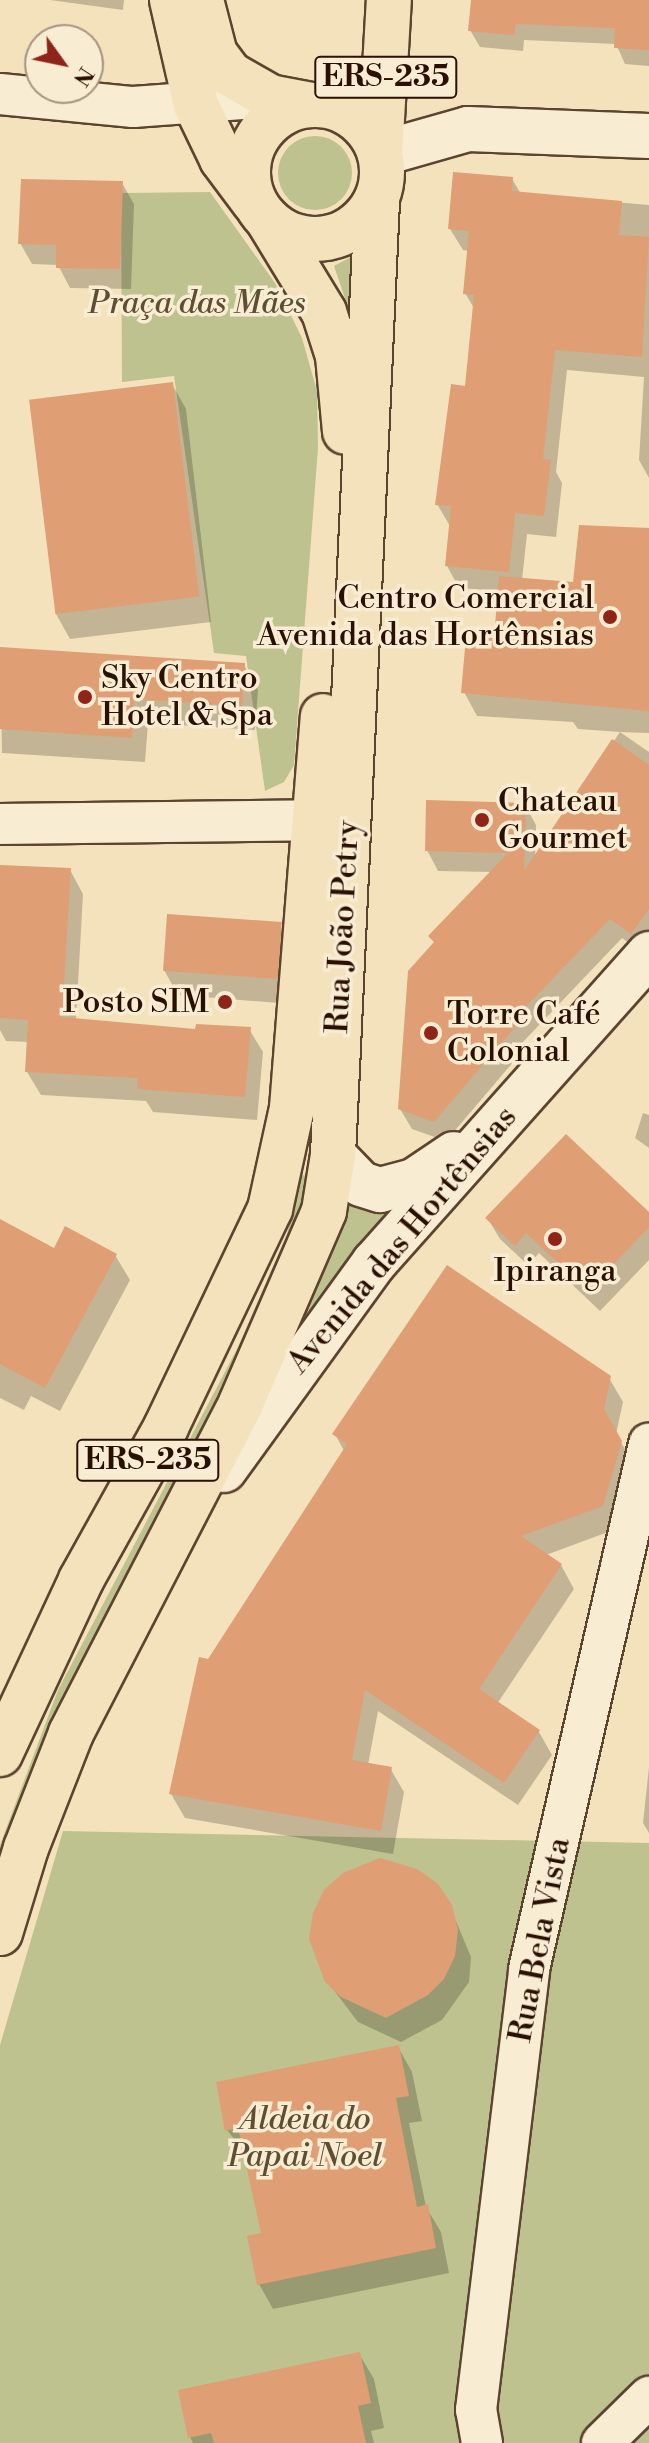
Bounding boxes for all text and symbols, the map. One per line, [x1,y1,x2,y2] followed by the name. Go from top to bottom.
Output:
[24,24,104,104] north arrow
[314,51,458,103] road number: ERS-235
[67,62,99,91] text: N
[88,284,306,322] park label: Praça das Mães
[257,580,594,655] place label: Centro Comercial Avenida das Hortênsias
[601,608,619,626] marker: Centro Comercial Avenida das Hortênsias
[101,660,273,735] place label: Sky Centro Hotel & Spa
[76,688,94,706] marker: Sky Centro Hotel & Spa
[498,783,628,858] place label: Chateau Gourmet
[473,811,491,829] marker: Chateau Gourmet
[318,819,368,1035] street label: Rua João Petry
[63,983,209,1021] place label: Posto SIM
[216,993,234,1011] marker: Posto SIM
[447,996,601,1071] place label: Torre Café Colonial
[422,1024,440,1042] marker: Torre Café Colonial
[279,1099,525,1381] street label: Avenida das Hortênsias
[546,1230,564,1248] marker: Ipiranga
[494,1252,616,1290] place label: Ipiranga
[76,1434,220,1486] road number: ERS-235
[501,1834,579,2046] street label: Rua Bela Vista
[228,2101,382,2176] park label: Aldeia do Papai Noel

